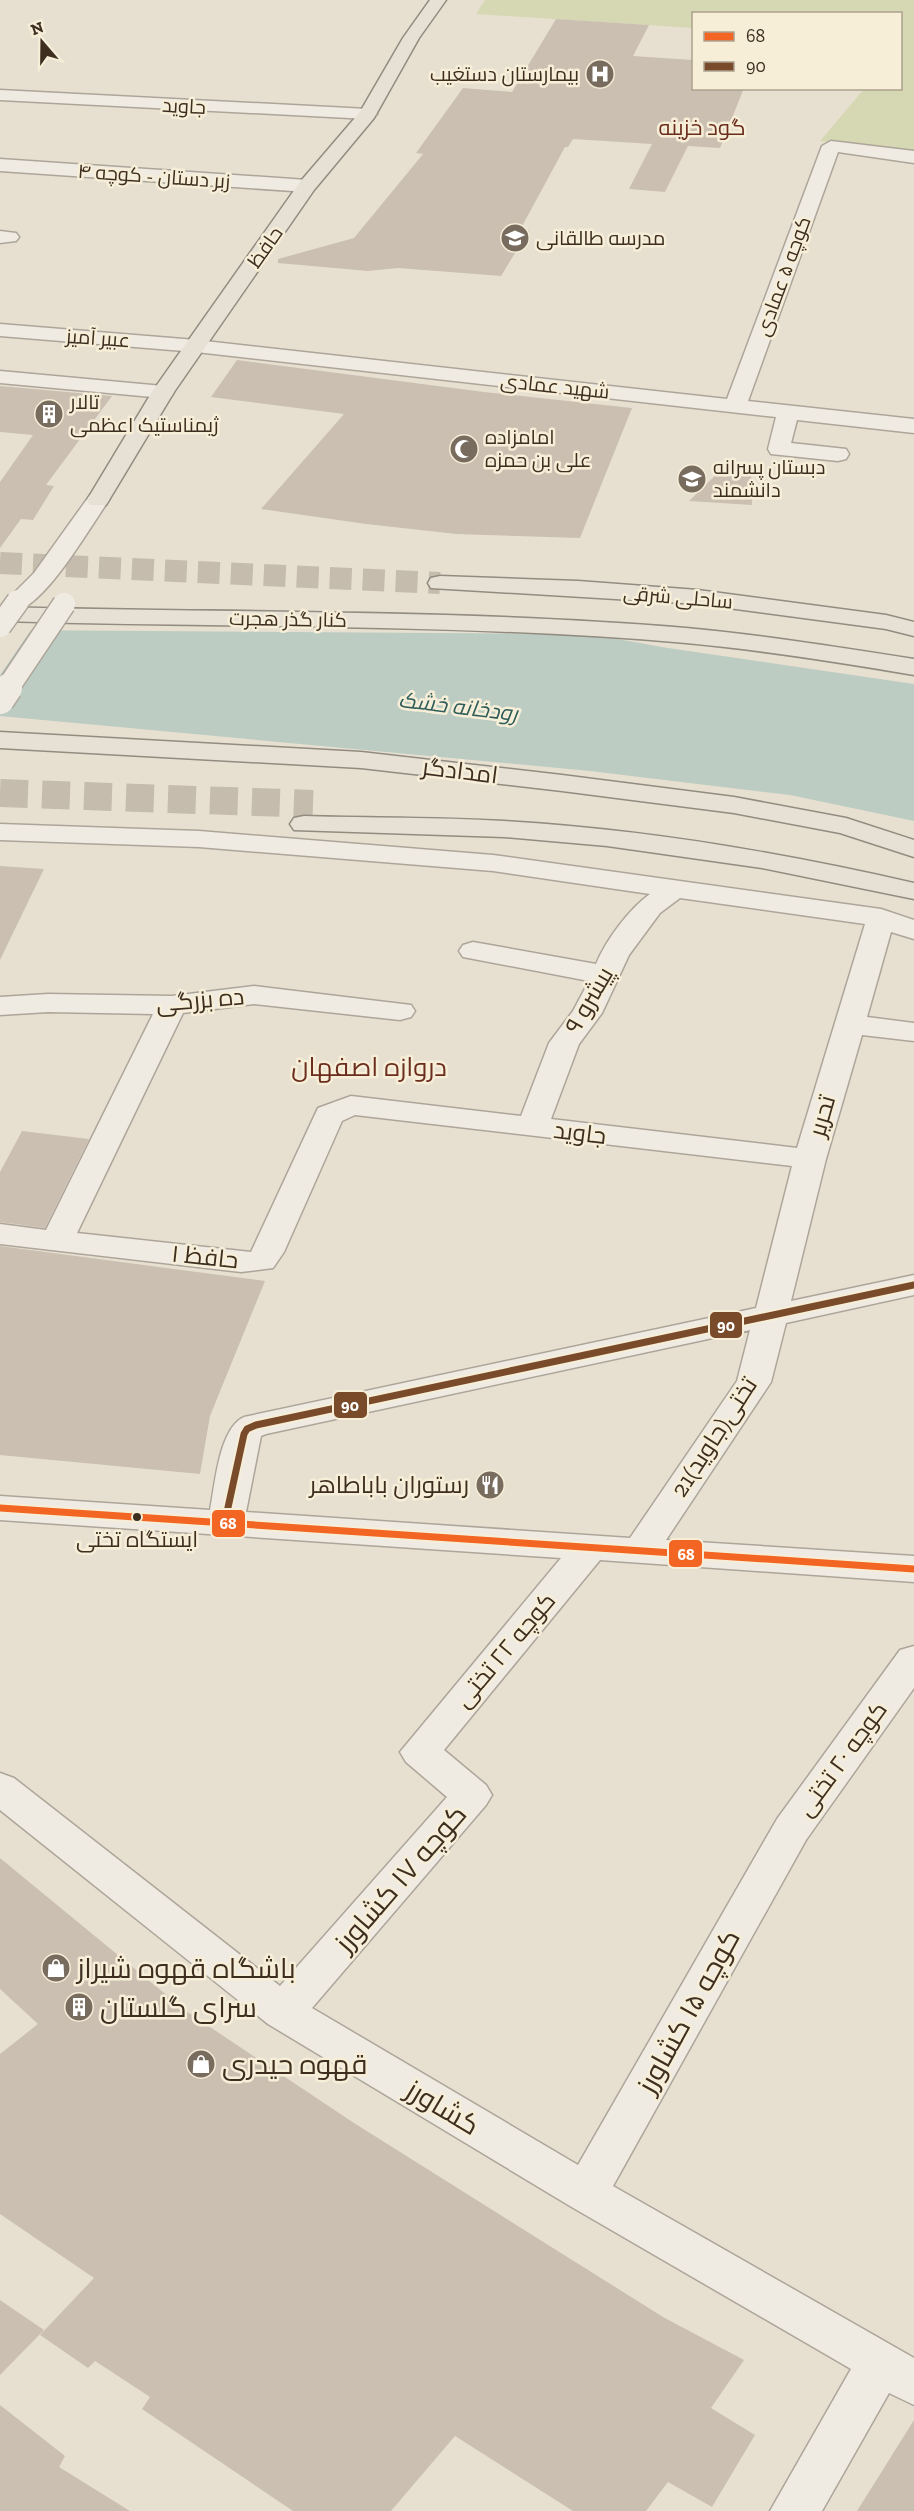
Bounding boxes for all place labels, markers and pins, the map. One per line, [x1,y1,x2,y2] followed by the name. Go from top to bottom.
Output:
[584,58,616,90] hospital icon: بیمارستان دستغیب
[430,62,579,87] place label: بیمارستان دستغیب
[499,222,531,254] school or university icon: مدرسه طالقانی
[536,226,665,251] place label: مدرسه طالقانی
[69,390,219,438] place label: تالار ژیمناستیک اعظمی
[33,398,65,430] building icon: تالار ژیمناستیک اعظمی
[485,425,591,473] place label: امامزاده علی بن حمزه
[448,433,480,465] mosque icon: امامزاده علی بن حمزه
[713,455,825,502] place label: دبستان پسرانه دانشمند
[676,463,708,495] school or university icon: دبستان پسرانه دانشمند
[474,1469,506,1501] restaurant icon: رستوران باباطاهر
[308,1470,469,1499] place label: رستوران باباطاهر
[131,1511,143,1523] marker: ایستگاه تختی
[76,1526,198,1553] place label: ایستگاه تختی
[40,1952,72,1984] shop icon: باشگاه قهوه شیراز
[75,1952,296,1985] place label: باشگاه قهوه شیراز
[63,1991,95,2023] building icon: سرای گلستان
[100,1991,257,2024] place label: سرای گلستان
[185,2048,217,2080] shop icon: قهوه حیدری
[222,2048,368,2081] place label: قهوه حیدری

